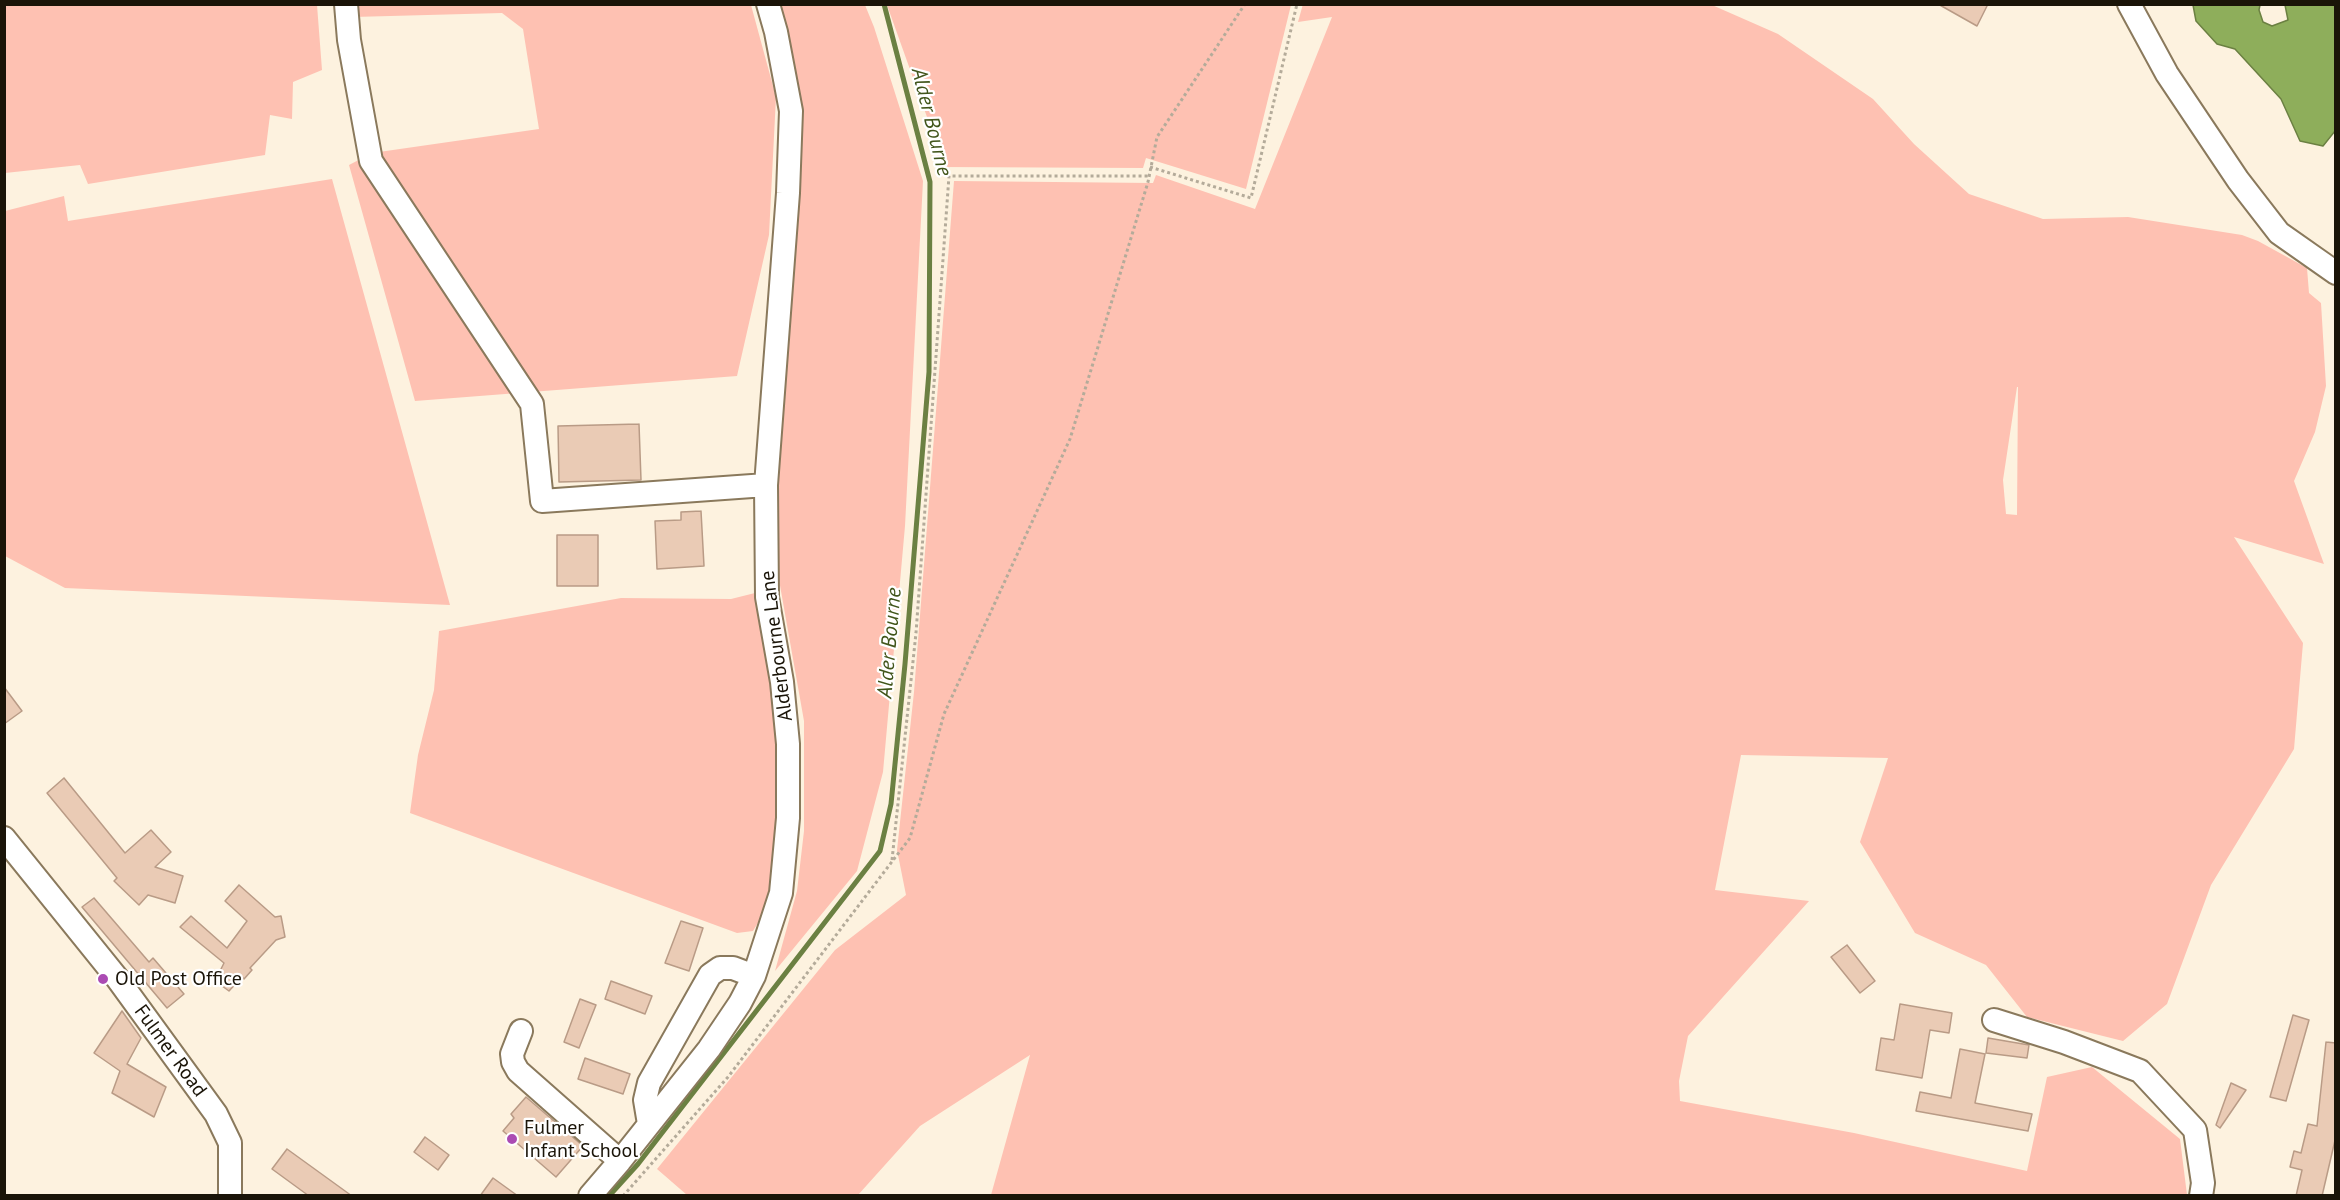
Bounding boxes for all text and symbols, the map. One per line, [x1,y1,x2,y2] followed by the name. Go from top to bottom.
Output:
[905,65,957,179] water label: Alder Bourne
[756,569,798,723] street label: Alderbourne Lane
[873,587,907,699] water label: Alder Bourne
[115,967,242,991] place label: Old Post Office
[96,972,110,986] marker: Old Post Office
[129,1000,211,1102] street label: Fulmer Road
[524,1116,638,1163] place label: Fulmer Infant School
[505,1132,519,1146] marker: Fulmer Infant School

